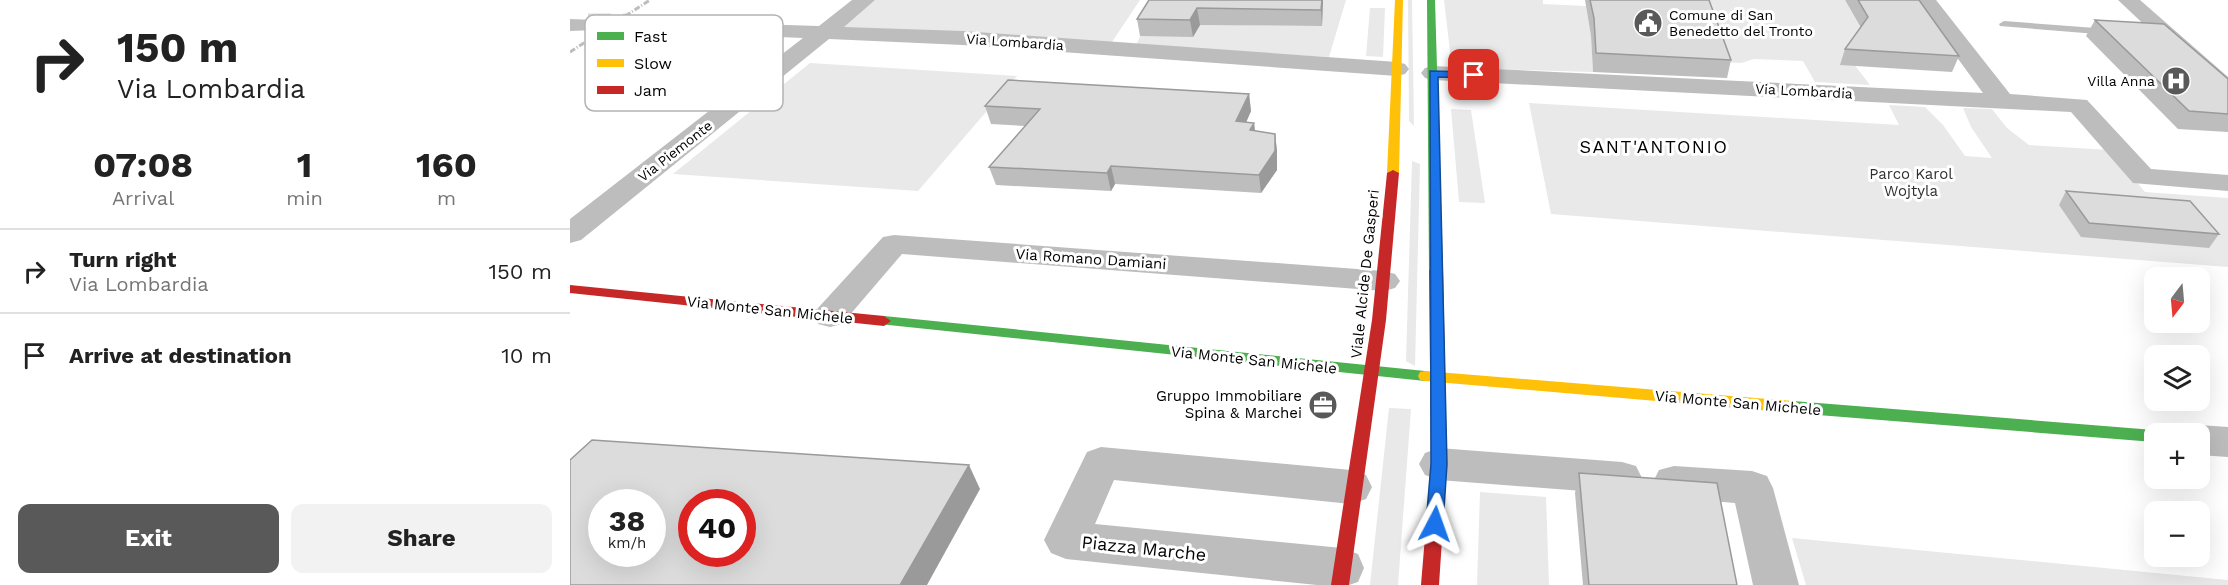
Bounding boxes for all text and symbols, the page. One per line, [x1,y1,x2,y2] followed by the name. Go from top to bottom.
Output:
[1632,7,1664,39] public building icon: Comune di San Benedetto del Tronto
[1669,7,1813,39] place label: Comune di San Benedetto del Tronto
[585,15,783,111] legend
[117,23,238,72] text: 150 m
[18,24,96,102] icon: right
[634,27,667,46] text: Fast
[966,31,1064,53] street label: Via Lombardia
[1448,49,1499,100] pin
[634,54,672,73] text: Slow
[1457,58,1490,91] icon: arrive
[2160,65,2192,97] hospital icon: Villa Anna
[117,73,305,105] text: Via Lombardia
[2087,73,2155,89] place label: Villa Anna
[1755,80,1853,102] street label: Via Lombardia
[634,81,667,100] text: Jam
[635,117,715,185] street label: Via Piemonte
[1580,136,1728,157] district label: SANT'ANTONIO
[93,144,193,186] text: 07:08
[297,144,312,186] text: 1
[416,144,477,186] text: 160
[1869,165,1953,200] park label: Parco Karol Wojtyla
[112,186,174,210] text: Arrival
[286,186,323,210] text: min
[437,186,456,210] text: m
[1347,189,1383,359] street label: Viale Alcide De Gasperi
[1015,245,1167,273] street label: Via Romano Damiani
[69,247,176,272] text: Turn right
[18,255,51,288] icon: right
[488,259,552,284] text: 150 m
[2144,267,2210,333] north arrow
[2144,267,2210,567] map controls
[69,272,209,296] text: Via Lombardia
[686,292,854,328] street label: Via Monte San Michele
[18,339,51,372] icon: arrive
[1170,342,1338,378] street label: Via Monte San Michele
[69,343,292,368] text: Arrive at destination
[501,343,552,368] text: 10 m
[2144,345,2210,411] button: layers
[1156,387,1302,422] place label: Gruppo Immobiliare Spina & Marchei
[1654,387,1822,419] street label: Via Monte San Michele
[1307,389,1339,421] office icon: Gruppo Immobiliare Spina & Marchei
[2144,423,2210,489] button: +
[678,489,756,567] speed limit sign: 40
[1403,492,1467,556] position arrow
[2144,501,2210,567] button: −
[609,503,645,538] text: 38
[18,504,279,573] button: Exit
[291,504,552,573] button: Share
[1081,531,1207,565] street label: Piazza Marche
[608,534,646,552] text: km/h

